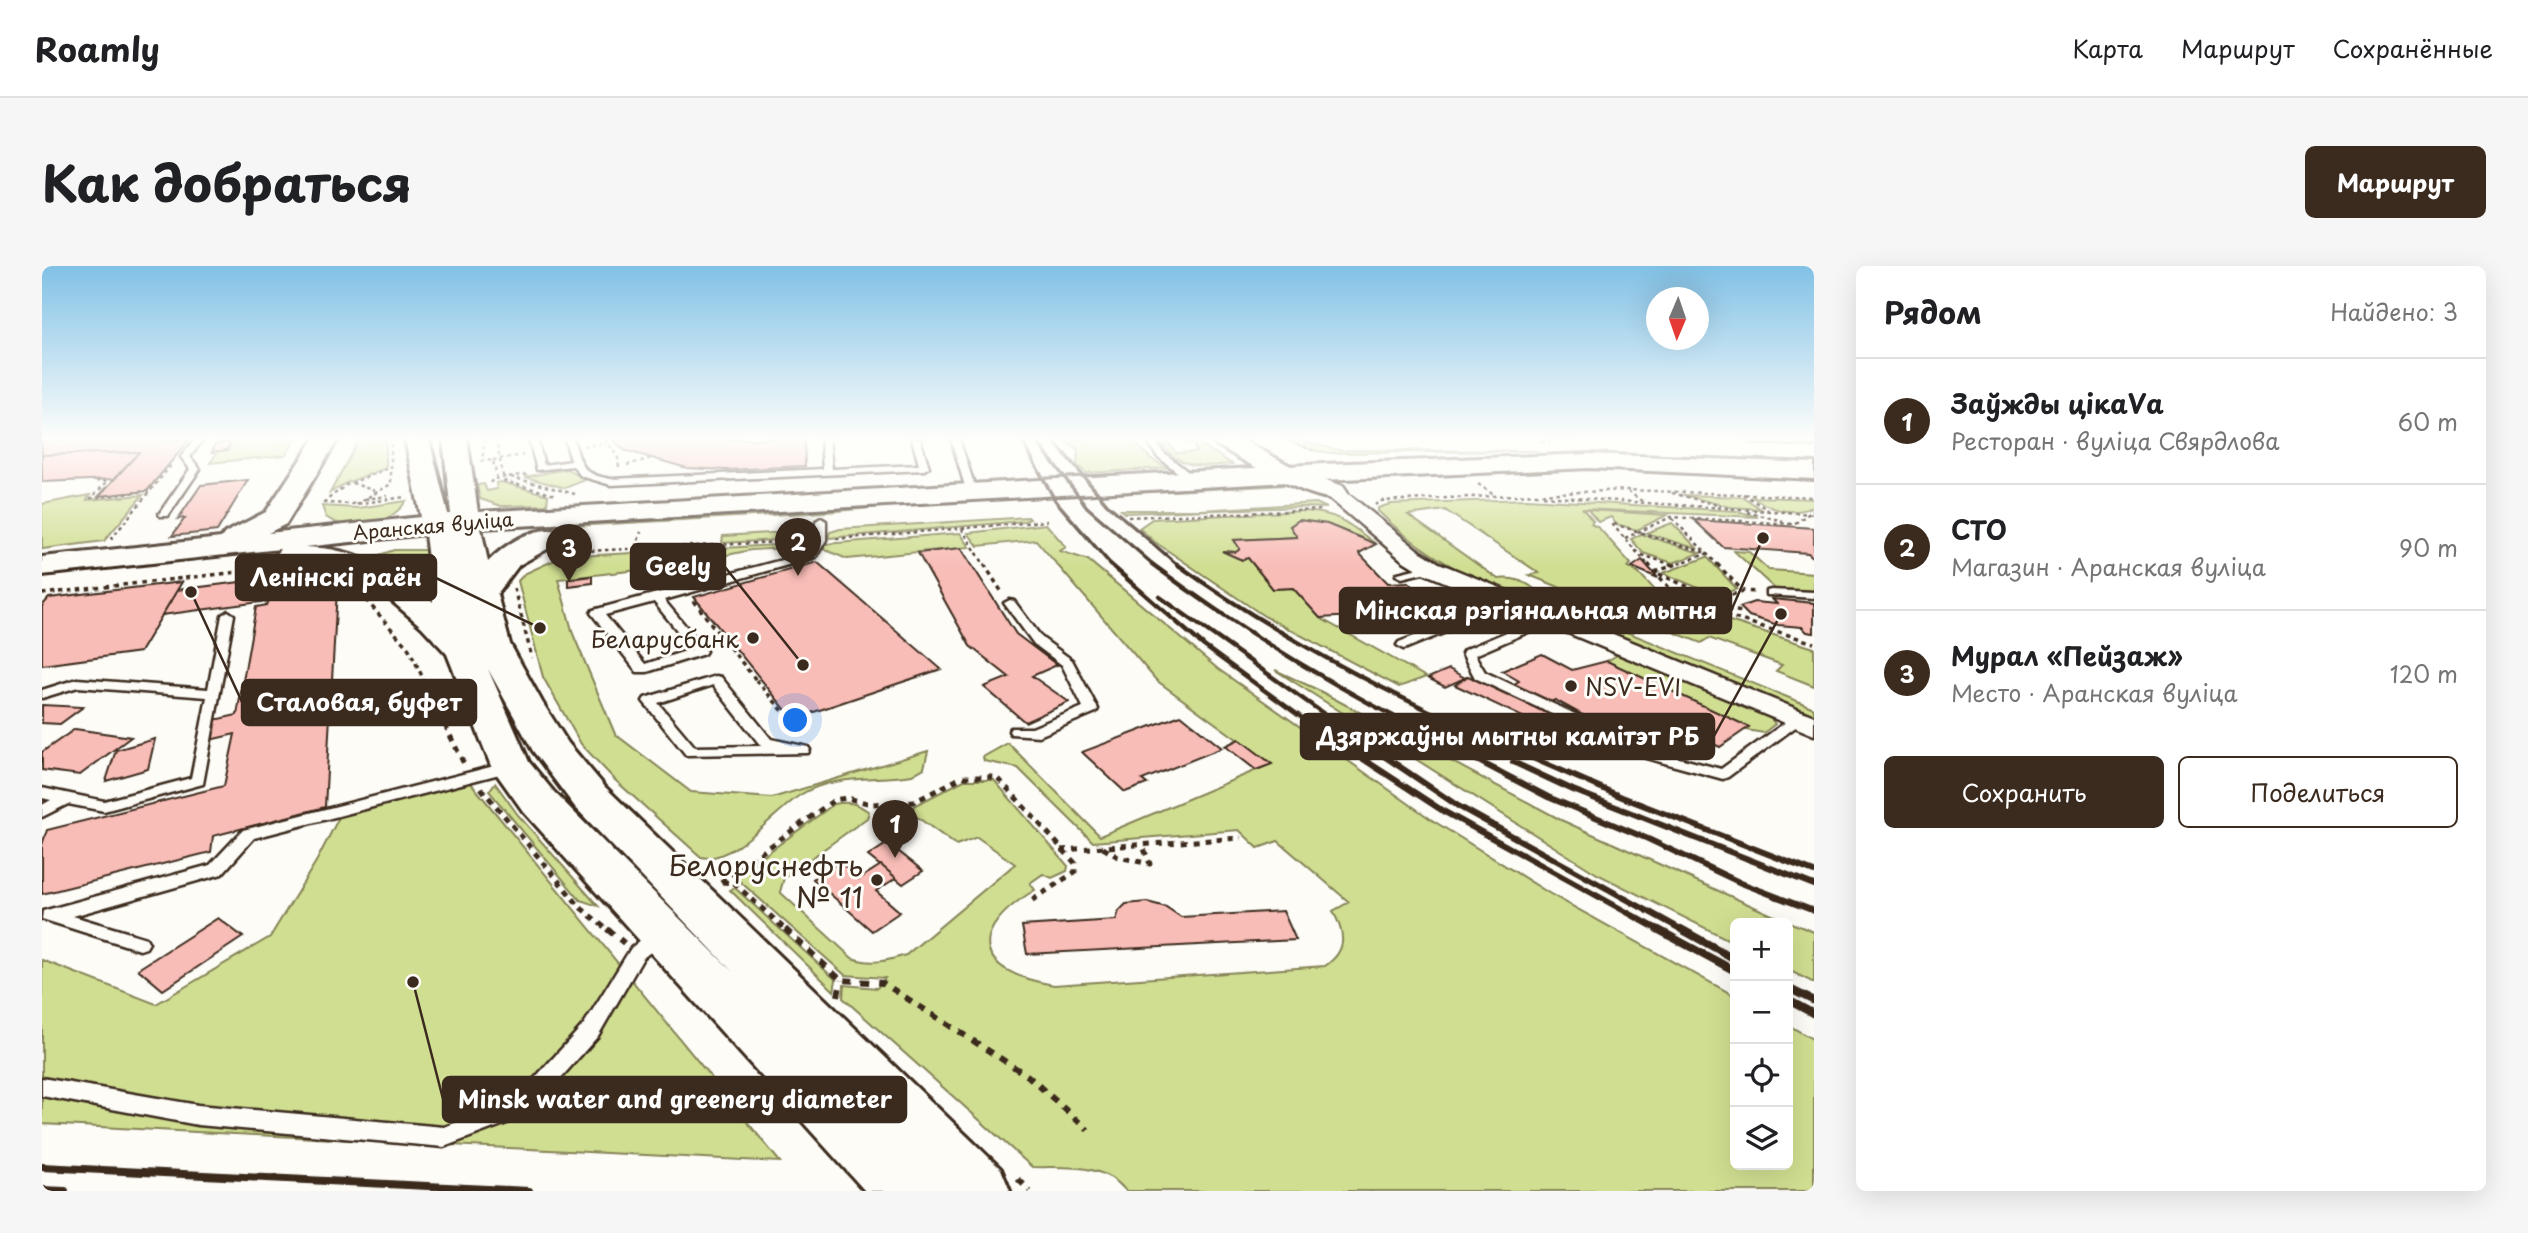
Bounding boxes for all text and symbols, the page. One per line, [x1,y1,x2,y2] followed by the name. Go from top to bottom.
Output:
[35,23,160,73] text: Roamly
[2072,30,2143,66] text: Карта
[2181,30,2295,66] text: Маршрут
[2333,30,2493,66] text: Сохранённые
[42,145,412,219] text: Как добраться
[2305,146,2486,218] button: Маршрут
[1646,287,1709,350] north arrow
[1884,289,1982,334] text: Рядом
[2330,294,2458,329] text: Найдено: 3
[1951,384,2164,423] text: Заўжды цікаVа
[1902,404,1913,439] text: 1
[2398,404,2458,439] text: 60 m
[1951,423,2280,458] text: Ресторан · вуліца Свярдлова
[351,504,515,546] street label: Аранская вуліца
[1951,510,2007,549] text: СТО
[775,518,821,576] pin: 2
[546,524,592,582] pin: 3
[1899,530,1915,565] text: 2
[2399,530,2458,565] text: 90 m
[631,544,725,589] callout: Geely
[645,547,711,583] text: Geely
[1951,549,2266,584] text: Магазин · Аранская вуліца
[236,555,436,600] callout: Ленінскі раён
[250,558,422,594] text: Ленінскі раён
[1340,588,1731,633] callout: Мінская рэгіянальная мытня
[1355,591,1717,627] text: Мінская рэгіянальная мытня
[591,621,739,656] place label: Беларусбанк
[745,630,761,646] marker: Беларусбанк
[1951,636,2183,675] text: Мурал «Пейзаж»
[1899,656,1915,691] text: 3
[2390,656,2458,691] text: 120 m
[1585,669,1681,704] place label: NSV-EVI
[1951,675,2238,710] text: Место · Аранская вуліца
[1563,678,1579,694] marker: NSV-EVI
[242,680,476,725] callout: Сталовая, буфет
[256,683,462,719] text: Сталовая, буфет
[778,703,812,737] your location
[1301,714,1714,759] callout: Дзяржаўны мытны камітэт РБ
[1316,717,1699,753] text: Дзяржаўны мытны камітэт РБ
[1884,756,2164,828] button: Сохранить
[2178,756,2458,828] button: Поделиться
[872,800,918,858] pin: 1
[668,843,863,918] place label: Белоруснефть № 11
[869,872,885,888] marker: Белоруснефть № 11
[1730,918,1793,1170] map controls
[1730,918,1793,981] button: +
[1730,981,1793,1044] button: −
[1730,1044,1793,1107] button: locate
[443,1077,906,1122] callout: Minsk water and greenery diameter
[458,1080,893,1116] text: Minsk water and greenery diameter
[1730,1107,1793,1170] button: layers

